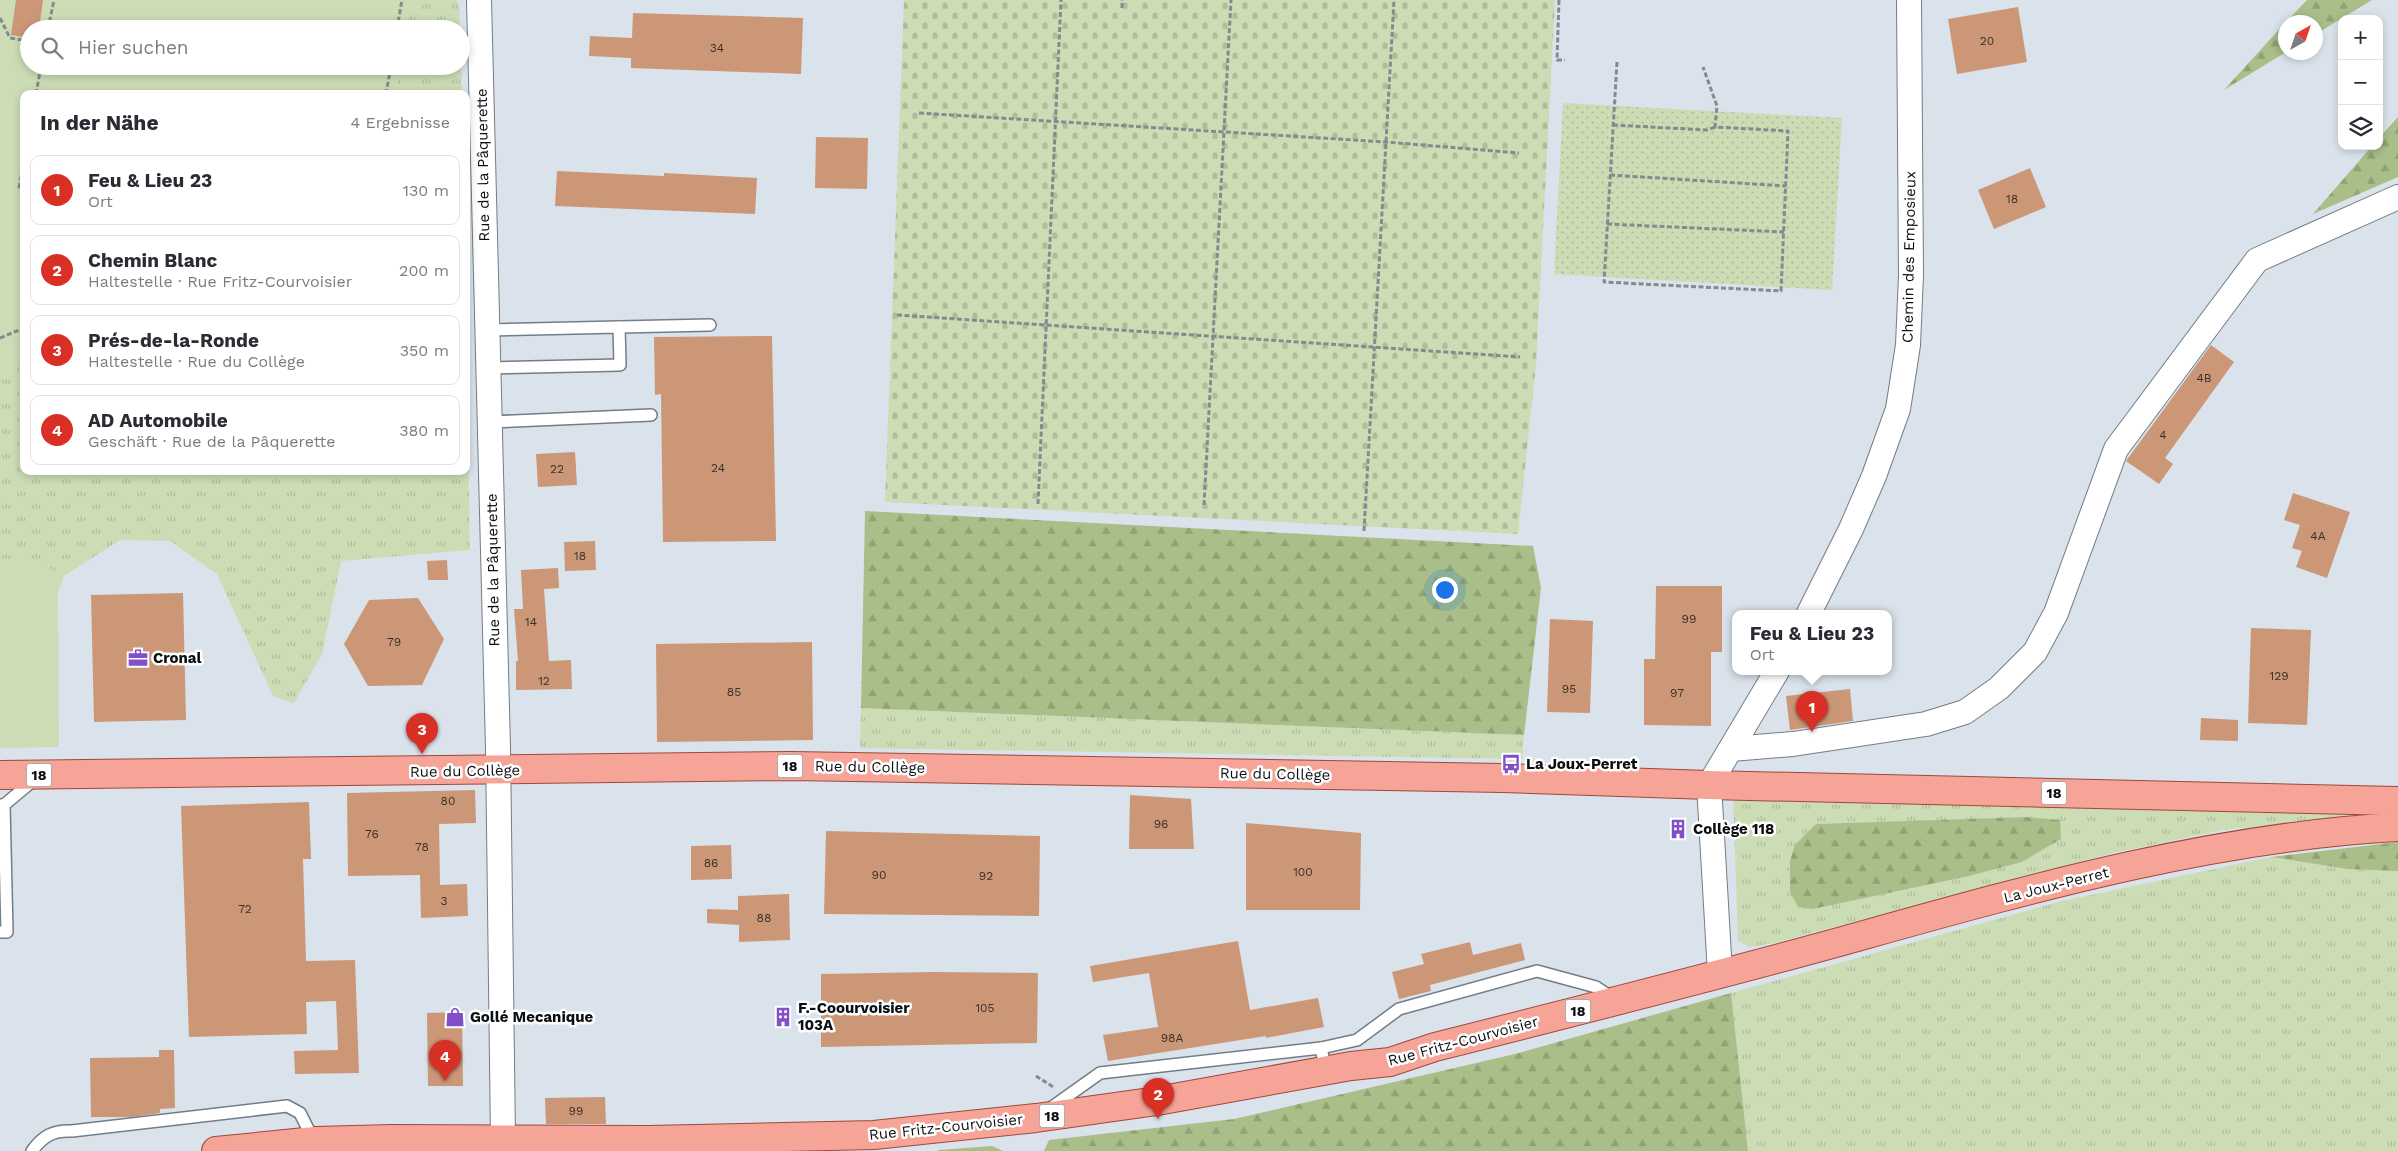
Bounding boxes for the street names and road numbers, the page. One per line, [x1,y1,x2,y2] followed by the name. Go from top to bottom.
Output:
[473,88,493,242] street label: Rue de la Pâquerette
[1898,171,1920,343] street label: Chemin des Emposieux
[483,493,503,647] street label: Rue de la Pâquerette
[778,754,802,778] road number: 18
[815,757,925,777] street label: Rue du Collège
[410,761,520,781] street label: Rue du Collège
[26,764,52,786] road number: 18
[1220,764,1330,784] street label: Rue du Collège
[2042,781,2066,804] road number: 18
[2002,863,2111,907] street label: La Joux-Perret
[1566,999,1590,1022] road number: 18
[1386,1012,1540,1070] street label: Rue Fritz-Courvoisier
[1040,1104,1064,1128] road number: 18
[868,1110,1024,1144] street label: Rue Fritz-Courvoisier

